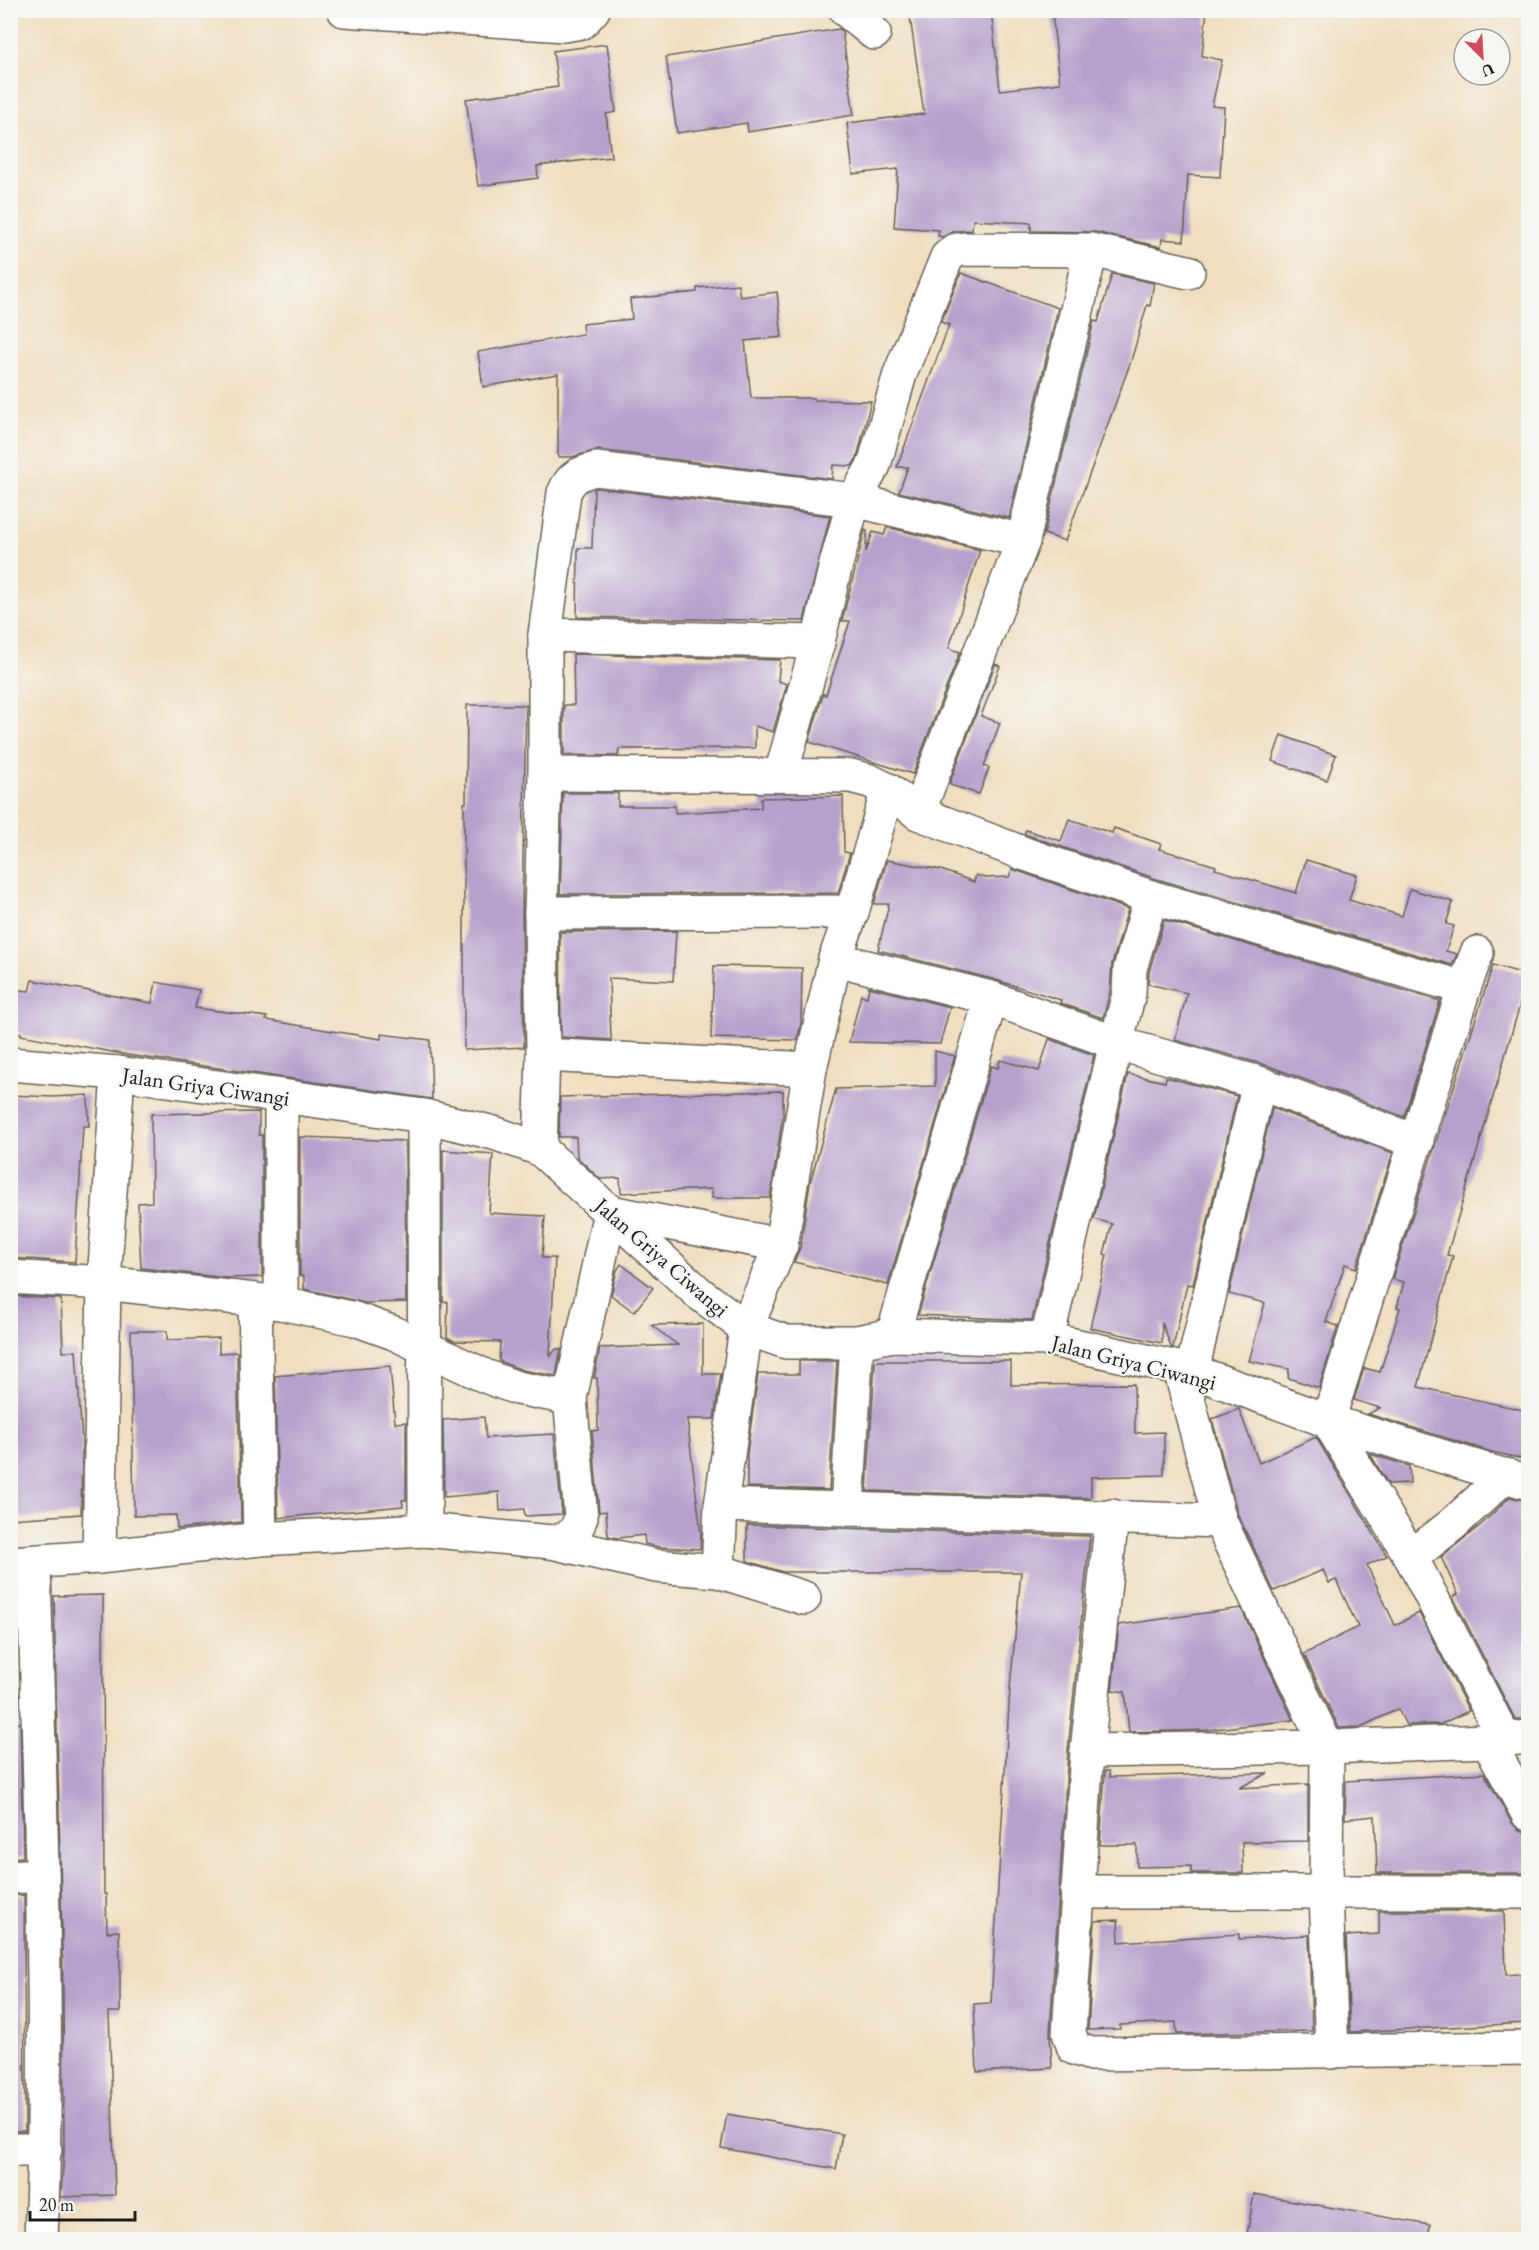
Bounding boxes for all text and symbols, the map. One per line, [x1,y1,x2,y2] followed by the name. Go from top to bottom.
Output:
[1452,27,1512,87] north arrow
[1478,58,1498,82] text: U
[118,1060,291,1113] street label: Jalan Griya Ciwangi
[587,1190,735,1324] street label: Jalan Griya Ciwangi
[1047,1328,1219,1397] street label: Jalan Griya Ciwangi
[30,2184,135,2222] scale bar
[39,2193,74,2216] text: 20 m

